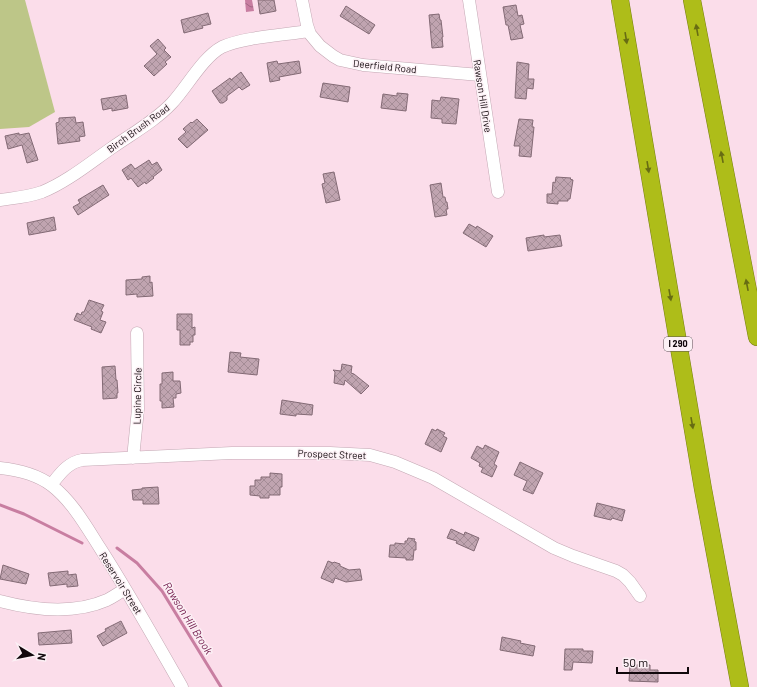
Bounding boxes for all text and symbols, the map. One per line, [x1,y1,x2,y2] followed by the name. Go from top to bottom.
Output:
[694,23,700,36] one-way arrow
[624,32,630,45] one-way arrow
[353,57,417,75] street label: Deerfield Road
[471,59,495,133] street label: Rawson Hill Drive
[104,101,172,155] street label: Birch Brush Road
[718,151,724,163] one-way arrow
[645,161,651,173] one-way arrow
[743,279,749,291] one-way arrow
[667,289,673,301] one-way arrow
[664,337,692,351] road number: I 290
[131,367,143,425] street label: Lupine Circle
[689,417,695,429] one-way arrow
[297,447,367,461] street label: Prospect Street
[97,550,145,617] street label: Reservoir Street
[161,579,216,657] water label: Rawson Hill Brook
[12,635,52,675] north arrow
[617,649,688,675] scale bar
[35,652,49,662] text: N
[623,655,648,669] text: 50 m

